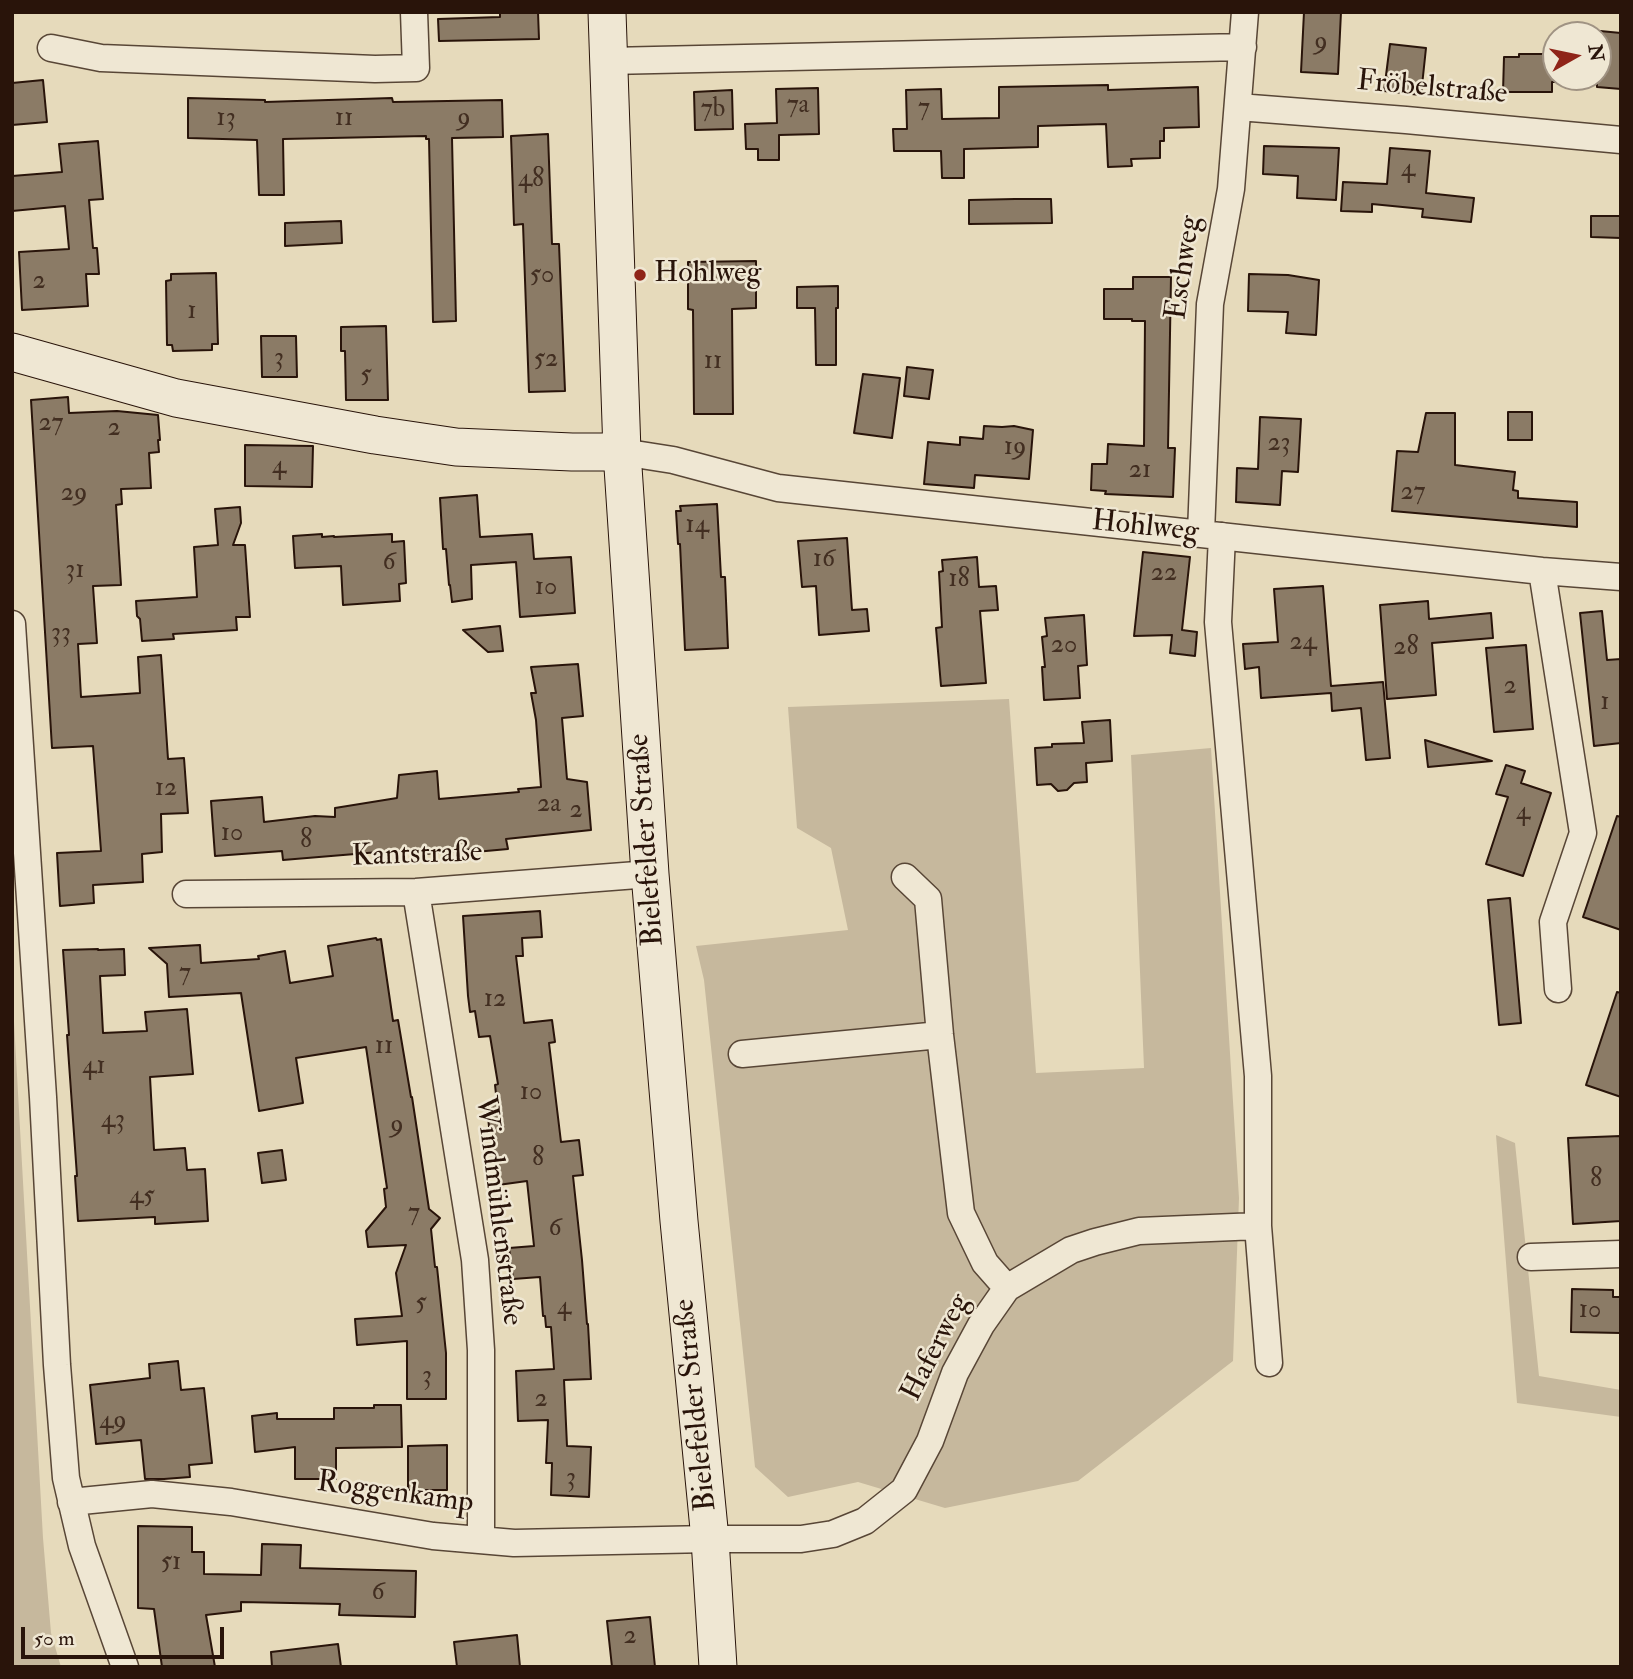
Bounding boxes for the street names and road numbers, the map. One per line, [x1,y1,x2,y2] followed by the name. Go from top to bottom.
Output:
[1355,64,1509,114] street label: Fröbelstraße
[1160,214,1210,322] street label: Eschweg
[1090,504,1200,552] street label: Hohlweg
[623,732,673,948] street label: Bielefelder Straße
[351,836,483,876] street label: Kantstraße
[465,1094,529,1328] street label: Windmühlenstraße
[895,1288,979,1408] street label: Haferweg
[668,1297,726,1513] street label: Bielefelder Straße
[314,1465,476,1523] street label: Roggenkamp

